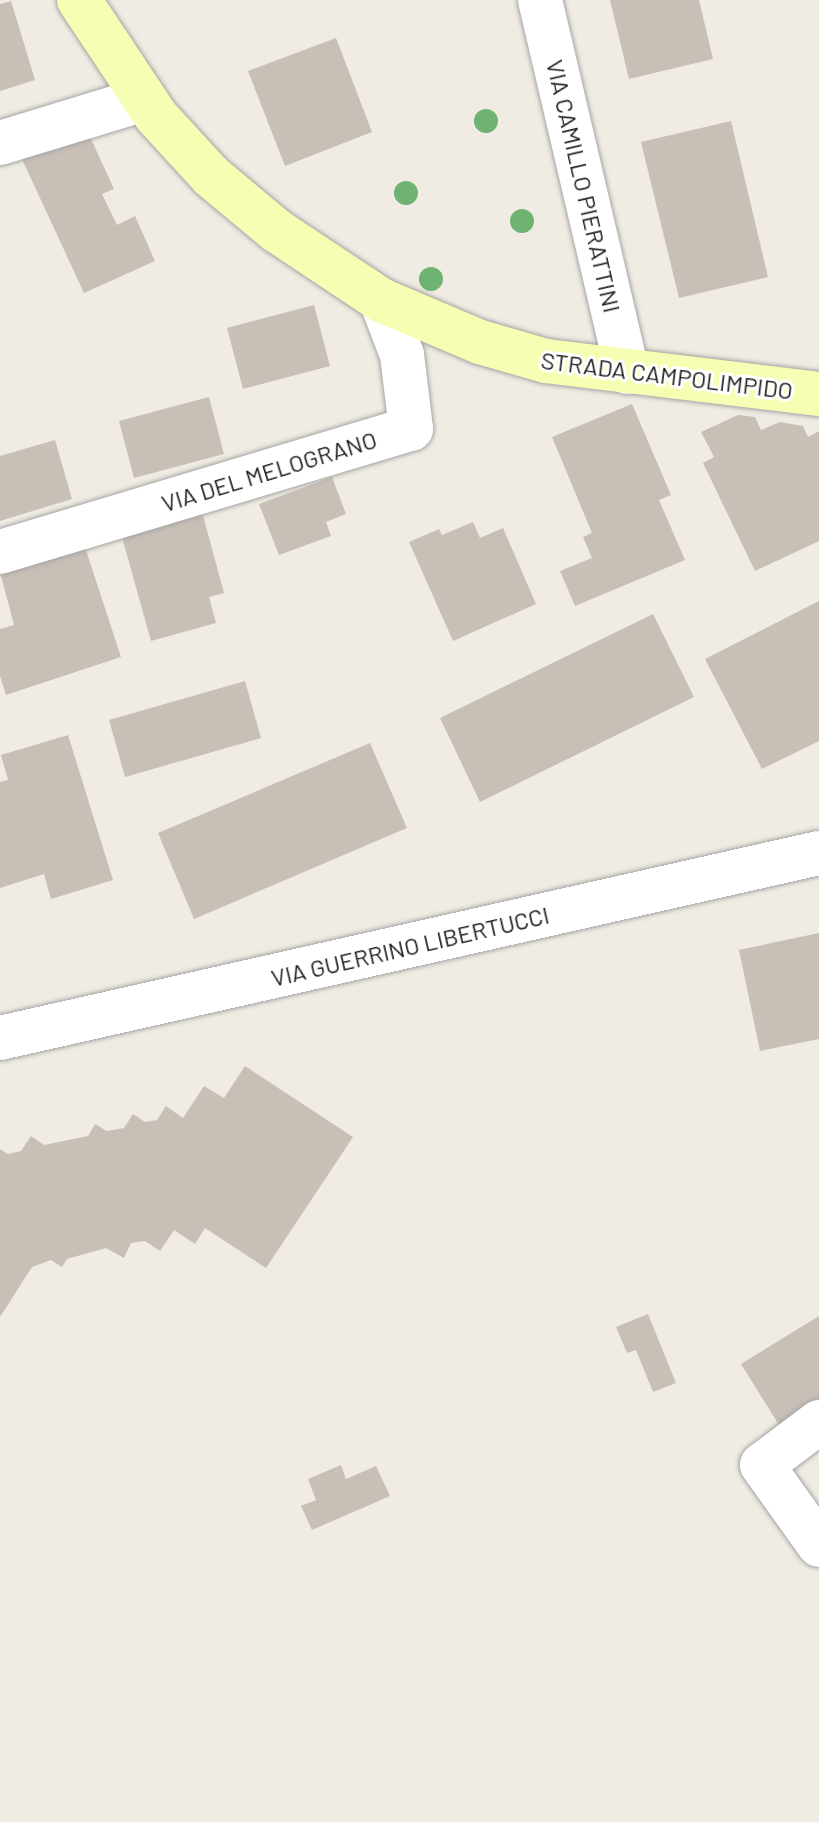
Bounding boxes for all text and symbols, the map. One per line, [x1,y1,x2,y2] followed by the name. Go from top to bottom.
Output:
[541,57,627,315] street label: VIA CAMILLO PIERATTINI
[539,345,795,405] street label: STRADA CAMPOLIMPIDO
[158,425,380,517] street label: VIA DEL MELOGRANO
[268,900,552,992] street label: VIA GUERRINO LIBERTUCCI

